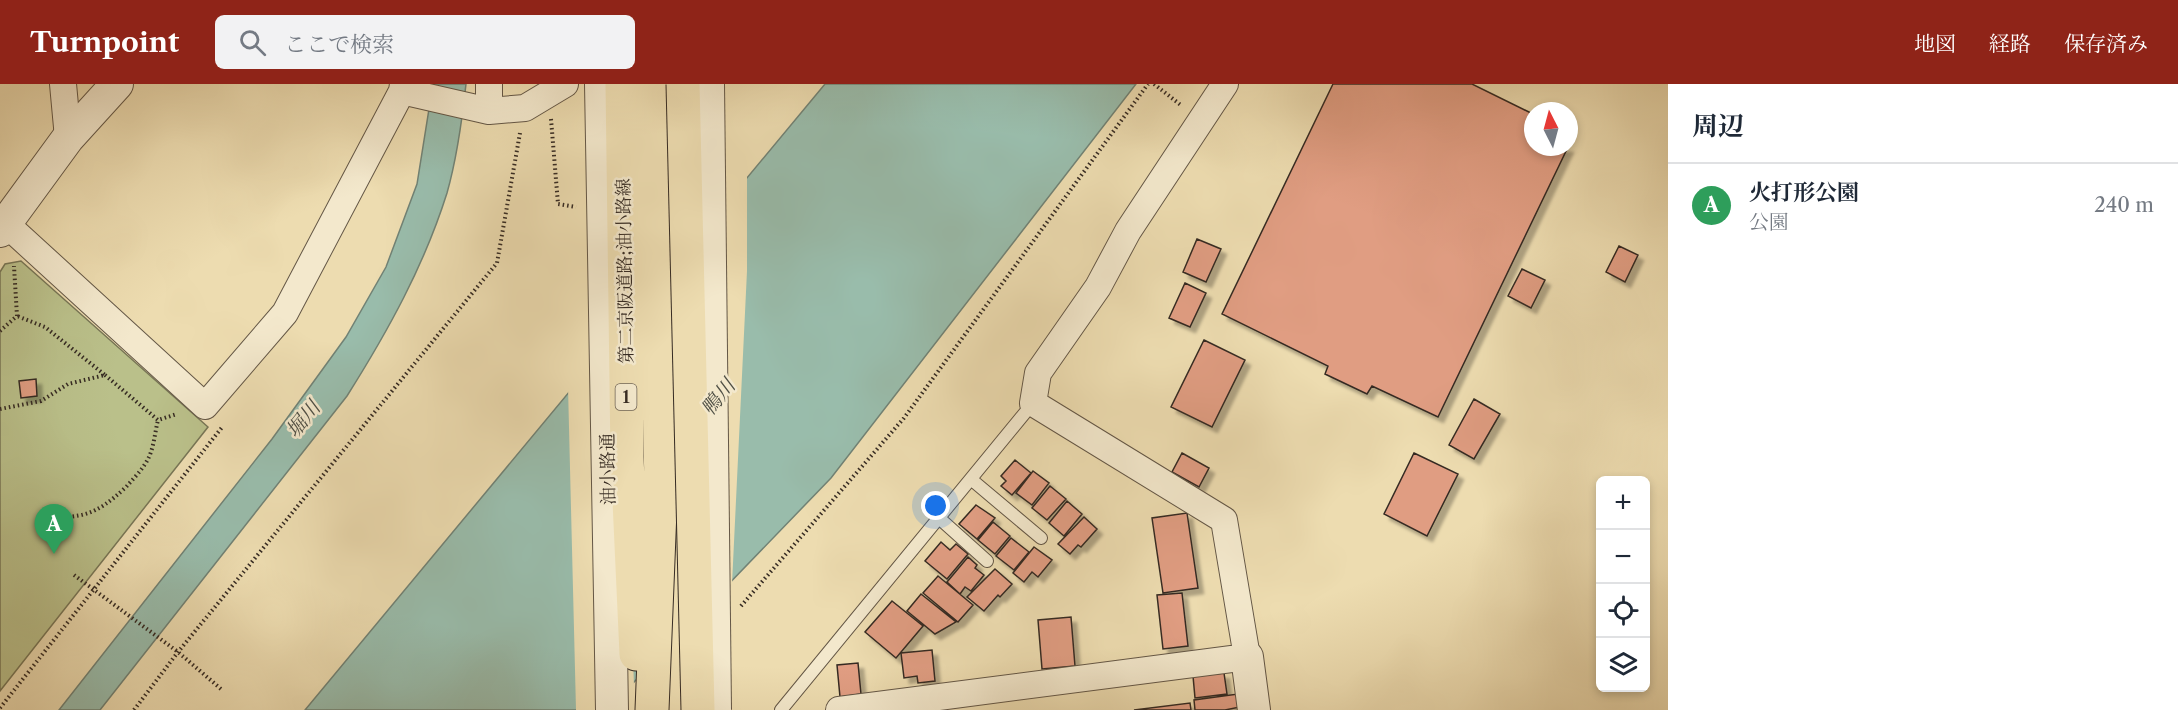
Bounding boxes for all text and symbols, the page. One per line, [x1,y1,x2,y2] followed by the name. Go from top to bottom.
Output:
[215,15,635,69] search box
[30,25,179,59] text: Turnpoint
[236,26,269,59] icon: search
[284,31,394,58] text: ここで検索
[1914,31,1956,56] text: 地図
[1989,31,2031,56] text: 経路
[2064,31,2148,56] text: 保存済み
[1524,102,1578,156] north arrow
[1692,110,1744,142] text: 周辺
[612,178,638,364] street label: 第二京阪道路;油小路線
[1749,179,1859,206] text: 火打形公園
[1704,193,1719,217] text: A
[2094,193,2154,217] text: 240 m
[1749,210,1789,234] text: 公園
[696,372,741,420] water label: 鴨川
[616,384,636,410] road number: 1
[281,394,326,442] water label: 堀川
[596,433,620,505] street label: 油小路通
[1596,476,1650,692] map controls
[1596,476,1650,530] button: +
[921,491,950,520] your location
[34,504,74,554] pin: A
[1596,530,1650,584] button: −
[1596,584,1650,638] button: locate
[1596,638,1650,692] button: layers

